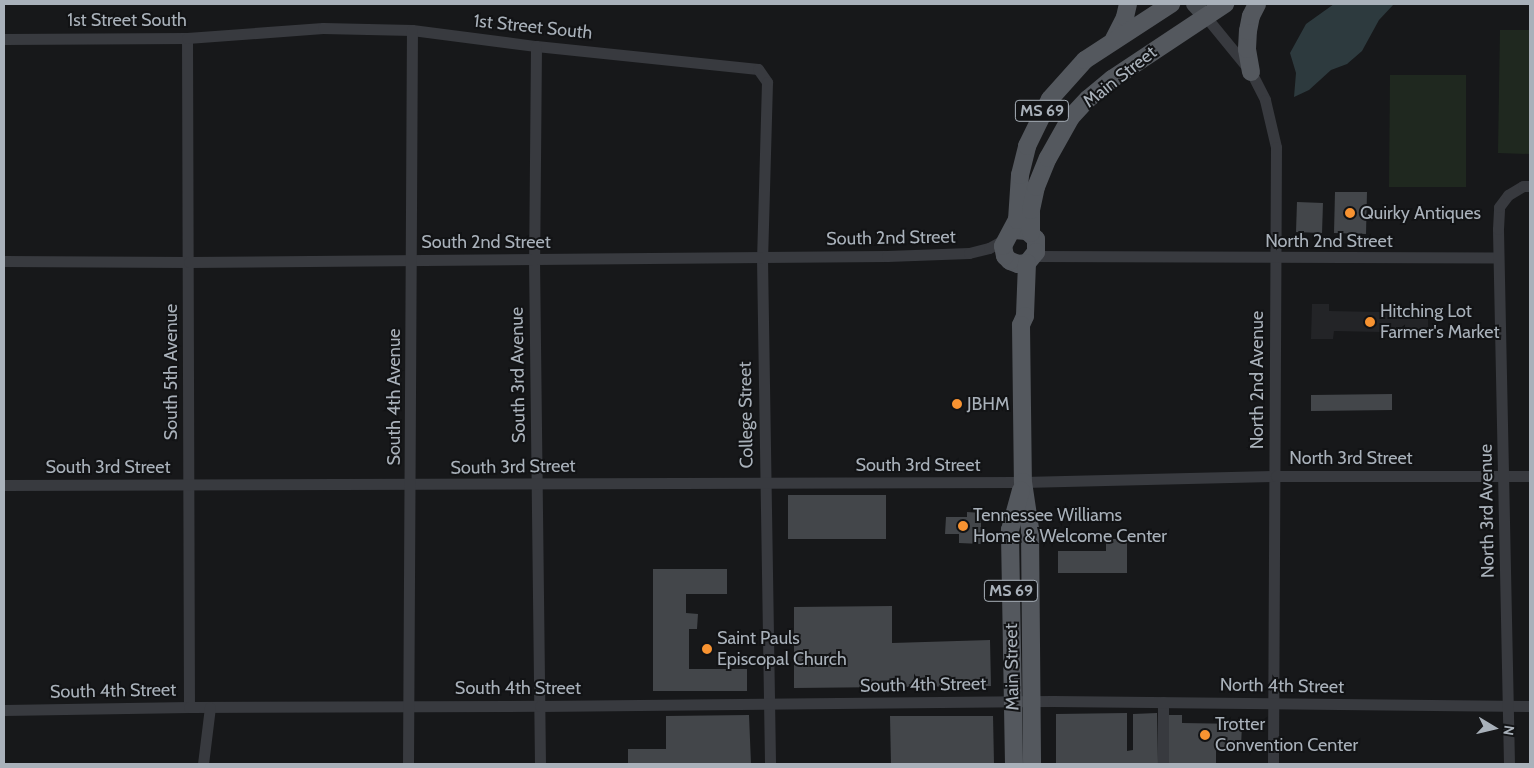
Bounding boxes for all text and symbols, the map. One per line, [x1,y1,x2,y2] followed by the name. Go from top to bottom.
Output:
[67,9,187,31] street label: 1st Street South
[472,10,594,44] street label: 1st Street South
[1079,42,1161,112] street label: Main Street
[1014,98,1070,124] road number: MS 69
[1360,202,1481,224] place label: Quirky Antiques
[1344,207,1356,219] marker: Quirky Antiques
[826,226,956,250] street label: South 2nd Street
[1265,230,1393,252] street label: North 2nd Street
[421,231,551,253] street label: South 2nd Street
[1380,301,1500,344] place label: Hitching Lot Farmer's Market
[160,304,182,440] street label: South 5th Avenue
[506,307,530,443] street label: South 3rd Avenue
[1246,311,1268,449] street label: North 2nd Avenue
[1364,316,1376,328] marker: Hitching Lot Farmer's Market
[383,328,405,466] street label: South 4th Avenue
[734,361,758,469] street label: College Street
[967,393,1010,415] place label: JBHM
[951,398,963,410] marker: JBHM
[1475,444,1499,578] street label: North 3rd Avenue
[1289,447,1413,469] street label: North 3rd Street
[855,454,981,476] street label: South 3rd Street
[450,455,576,479] street label: South 3rd Street
[45,456,171,478] street label: South 3rd Street
[973,505,1167,548] place label: Tennessee Williams Home & Welcome Center
[957,520,969,532] marker: Tennessee Williams Home & Welcome Center
[984,578,1038,604] road number: MS 69
[1000,623,1024,711] street label: Main Street
[717,628,847,670] place label: Saint Pauls Episcopal Church
[701,643,713,655] marker: Saint Pauls Episcopal Church
[860,673,986,697] street label: South 4th Street
[1220,674,1344,698] street label: North 4th Street
[455,677,581,699] street label: South 4th Street
[50,679,176,703] street label: South 4th Street
[1469,703,1519,753] north arrow
[1215,714,1358,756] place label: Trotter Convention Center
[1499,724,1518,737] text: N
[1199,729,1211,741] marker: Trotter Convention Center

